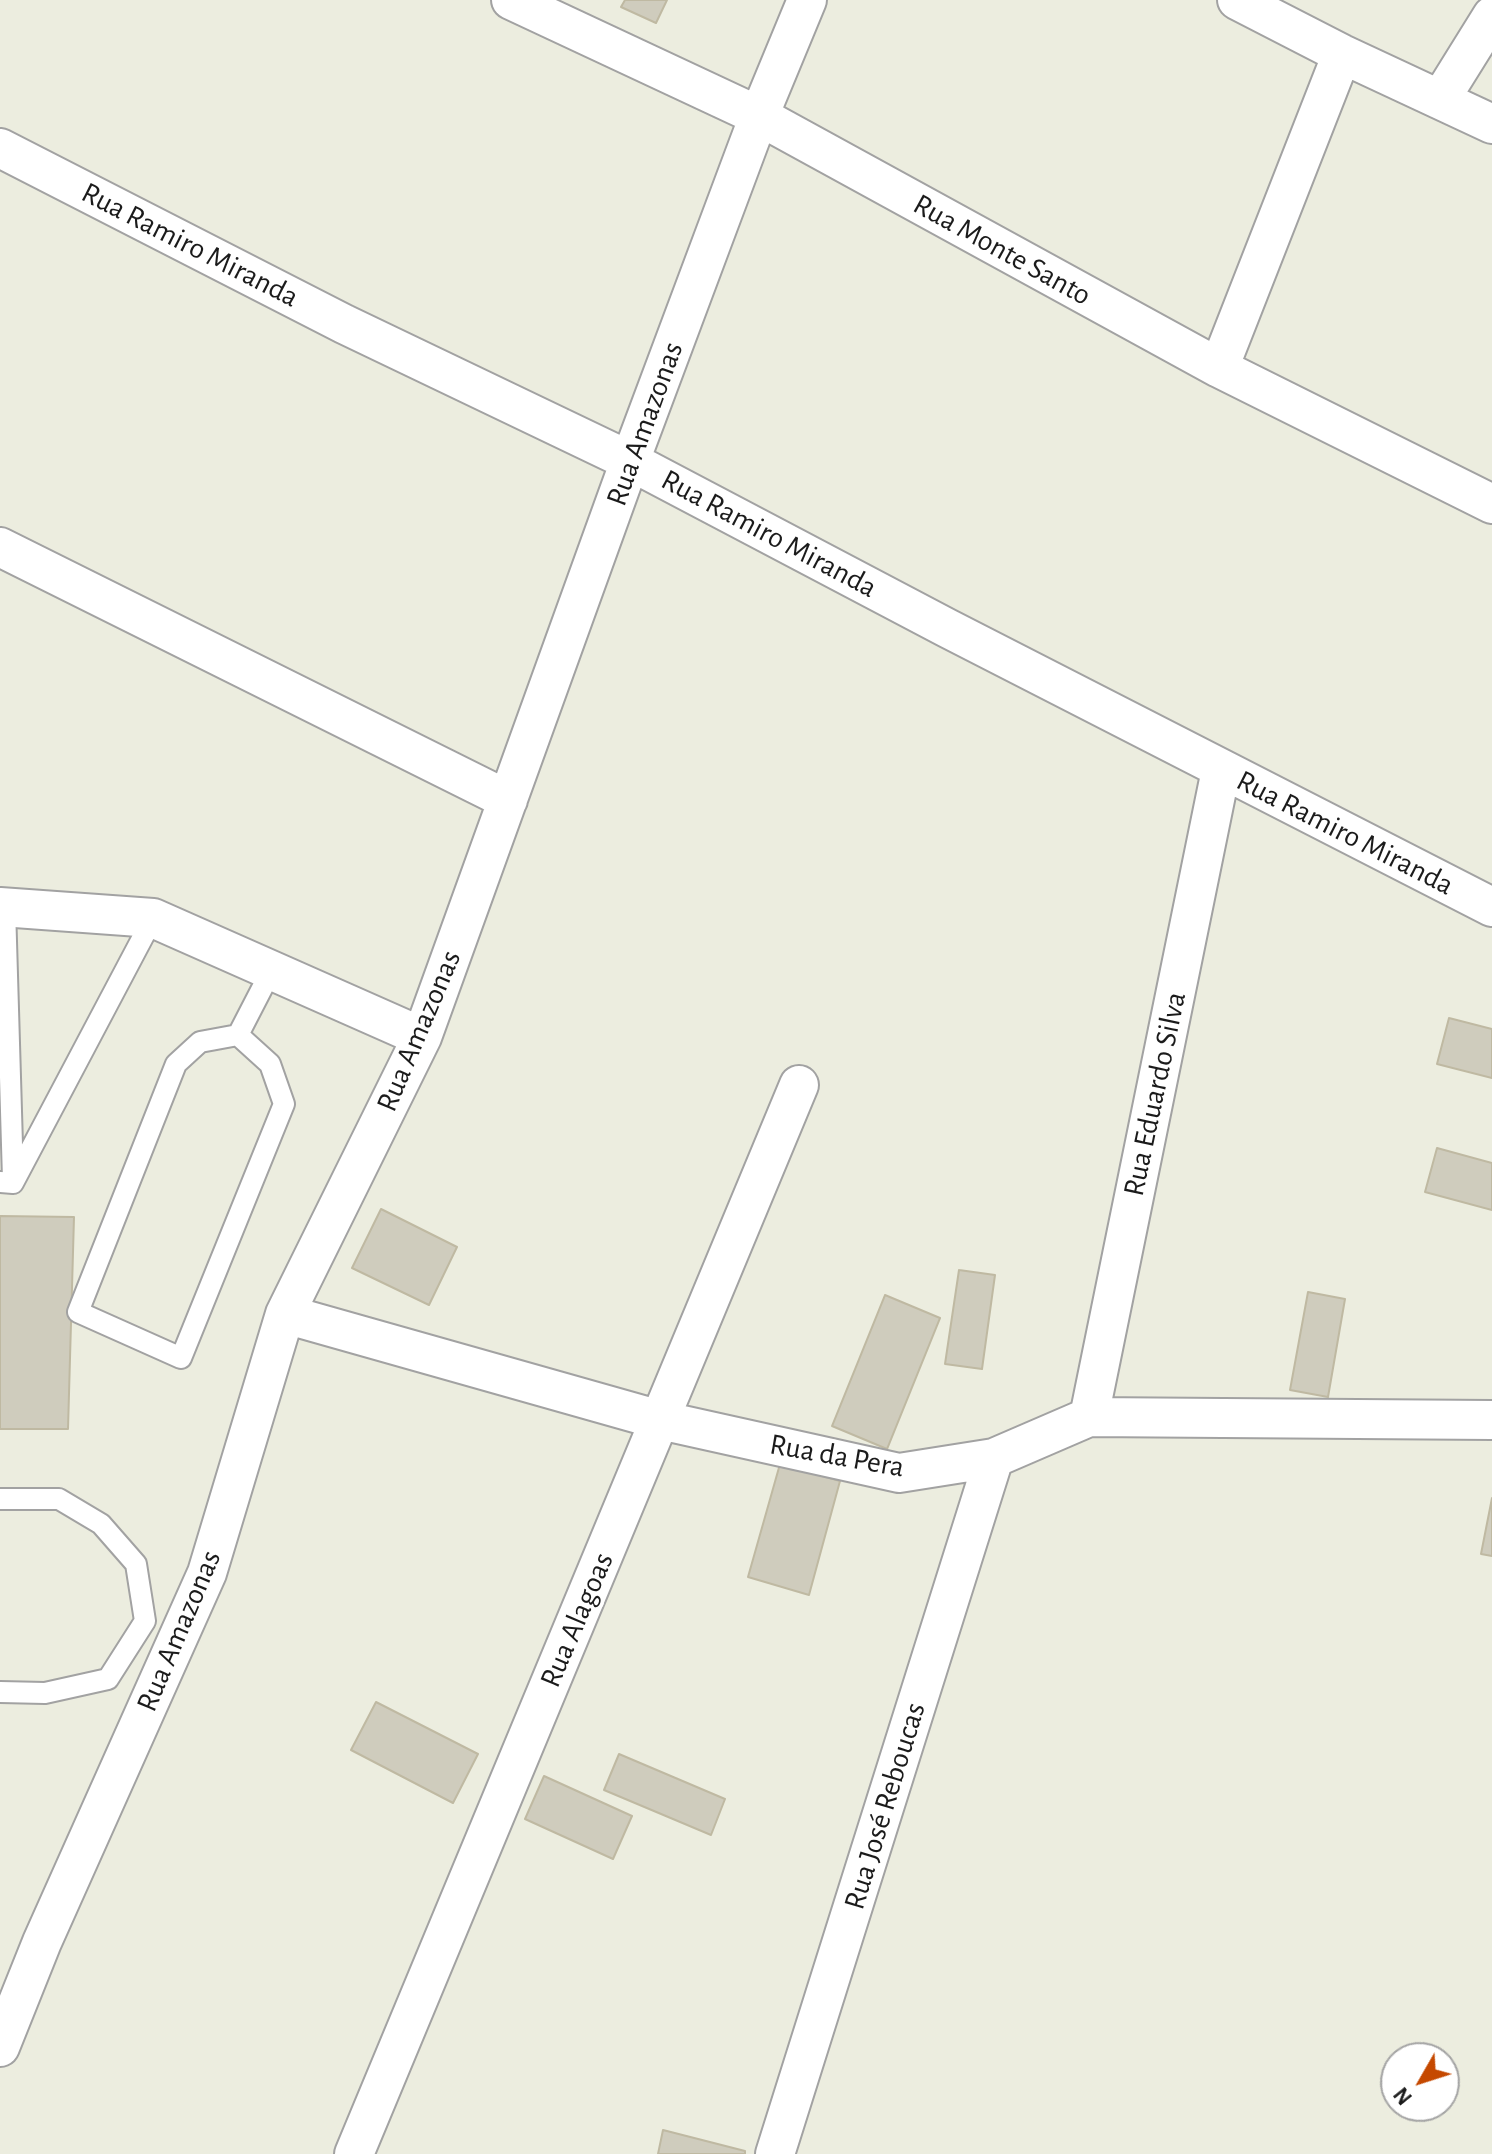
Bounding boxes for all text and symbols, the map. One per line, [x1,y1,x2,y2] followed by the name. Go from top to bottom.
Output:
[75,175,305,315] street label: Rua Ramiro Miranda
[907,186,1097,314] street label: Rua Monte Santo
[599,337,691,511] street label: Rua Amazonas
[655,462,883,606] street label: Rua Ramiro Miranda
[1230,763,1460,903] street label: Rua Ramiro Miranda
[369,945,469,1117] street label: Rua Amazonas
[1116,989,1194,1199] street label: Rua Eduardo Silva
[767,1426,907,1486] street label: Rua da Pera
[129,1545,229,1717] street label: Rua Amazonas
[532,1547,622,1693] street label: Rua Alagoas
[836,1698,934,1914] street label: Rua José Reboucas
[1380,2042,1460,2122] north arrow
[1390,2083,1416,2109] text: N

